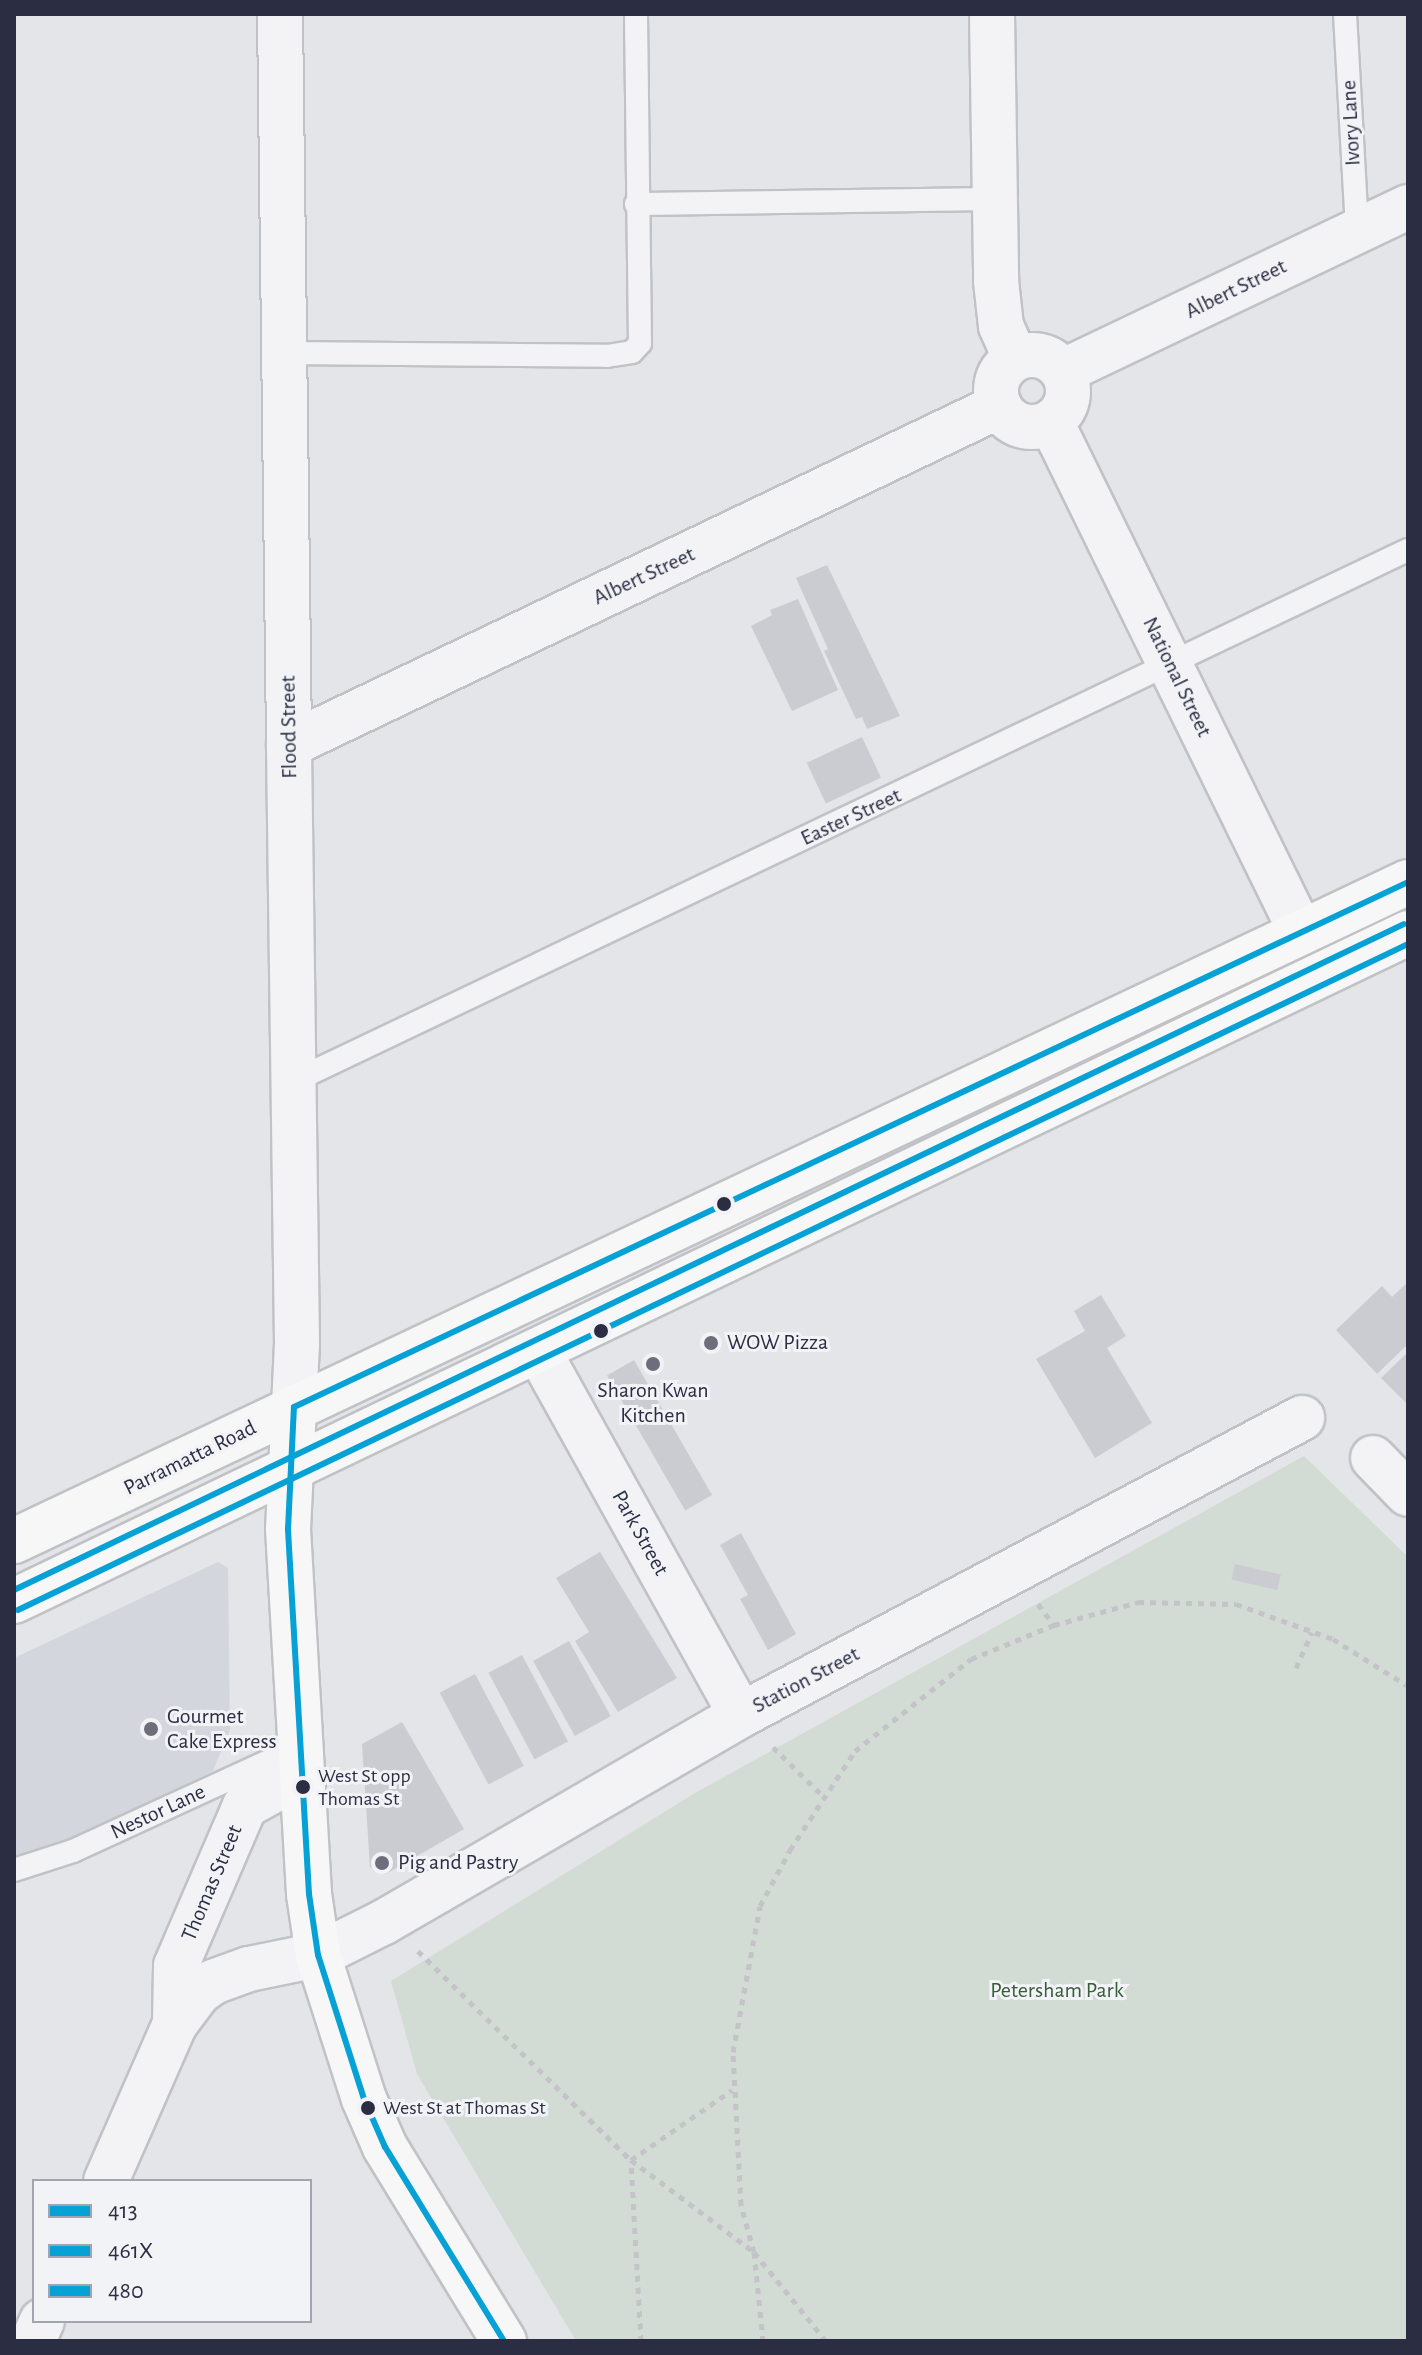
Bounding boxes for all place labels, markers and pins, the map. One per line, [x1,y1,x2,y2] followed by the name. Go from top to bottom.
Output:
[716,1196,732,1212] unlabelled marker
[593,1323,609,1339] unlabelled marker
[727,1330,828,1356] place label: WOW Pizza
[702,1334,720,1352] marker: WOW Pizza
[644,1355,662,1373] marker: Sharon Kwan Kitchen
[597,1377,709,1428] place label: Sharon Kwan Kitchen
[167,1703,277,1754] place label: Gourmet Cake Express
[142,1720,160,1738] marker: Gourmet Cake Express
[318,1764,411,1811] place label: West St opp Thomas St
[295,1779,311,1795] marker: West St opp Thomas St
[398,1850,518,1876] place label: Pig and Pastry
[373,1854,391,1872] marker: Pig and Pastry
[383,2096,546,2120] place label: West St at Thomas St
[360,2100,376,2116] marker: West St at Thomas St

